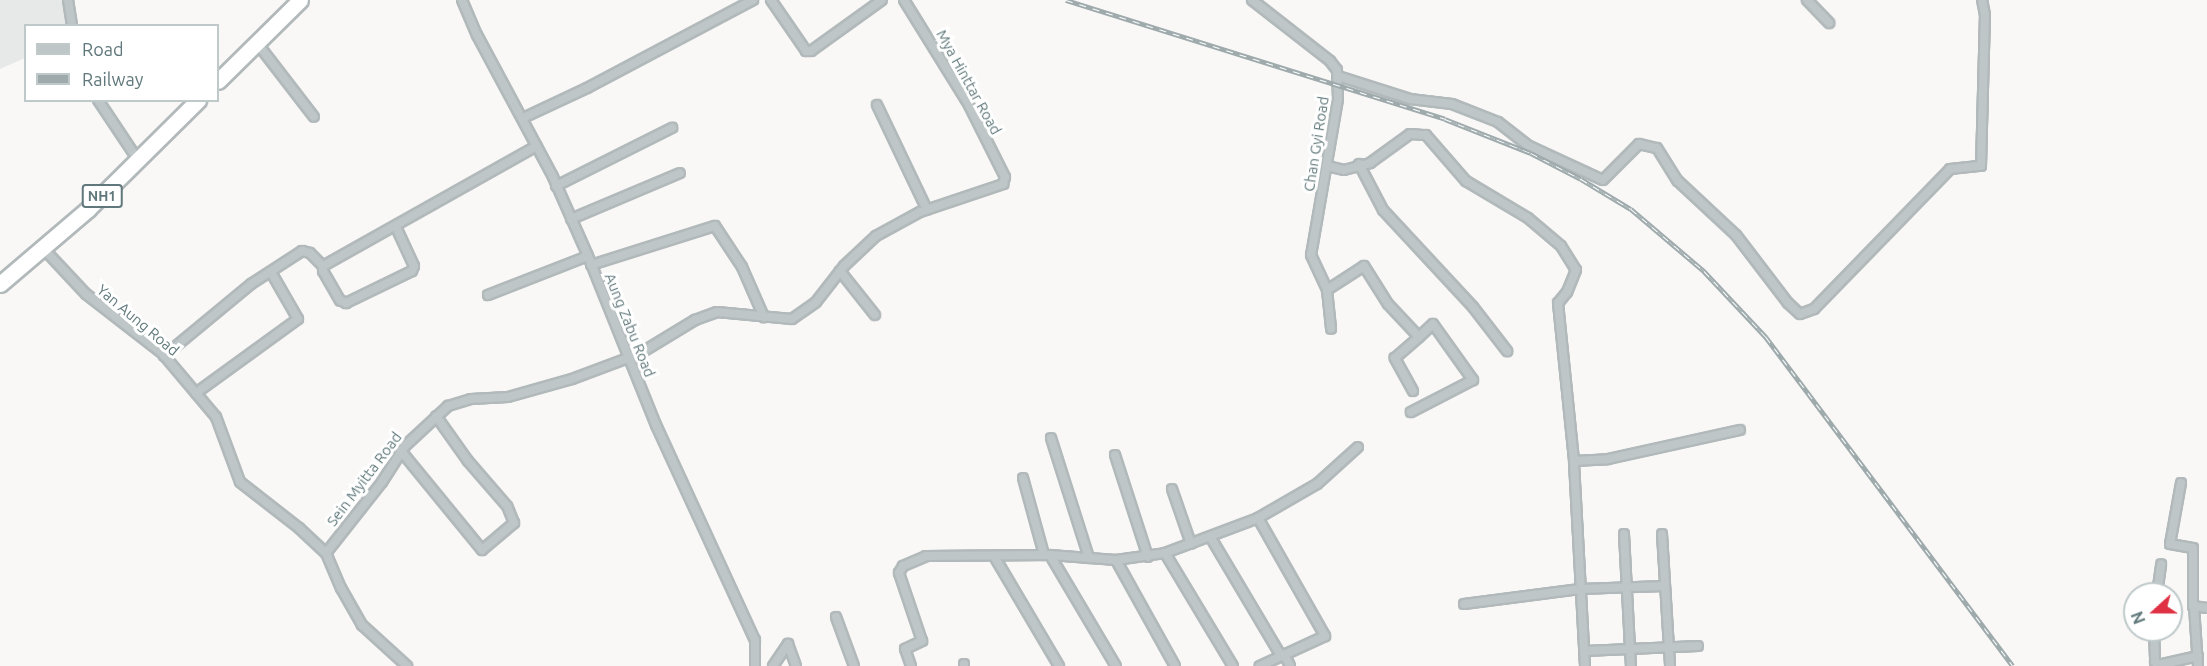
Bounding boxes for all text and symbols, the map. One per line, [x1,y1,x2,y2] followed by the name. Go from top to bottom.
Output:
[24,24,219,102] legend
[933,26,1005,138] street label: Mya Hinttar Road
[82,39,124,59] text: Road
[82,69,143,89] text: Railway
[1300,95,1332,193] street label: Chan Gyi Road
[81,185,123,207] road number: NH1
[601,270,659,380] street label: Aung Zabu Road
[93,281,183,359] street label: Yan Aung Road
[323,428,405,530] street label: Sein Myitta Road
[2123,582,2183,642] north arrow
[2128,609,2149,627] text: N

